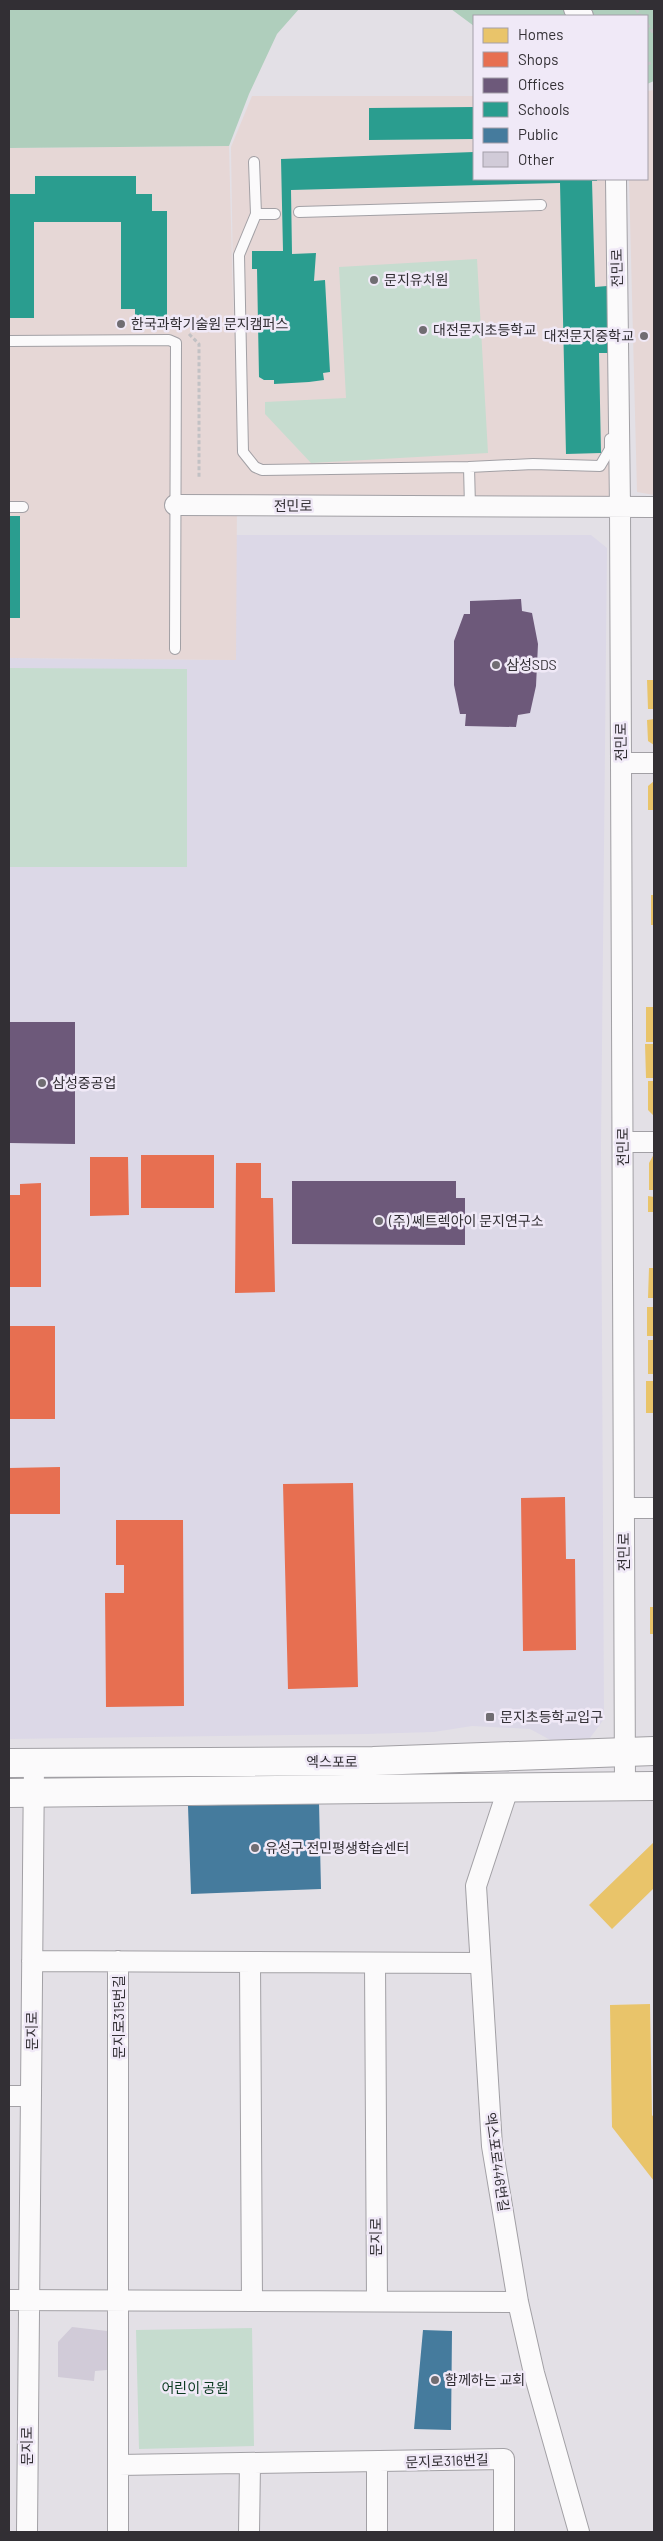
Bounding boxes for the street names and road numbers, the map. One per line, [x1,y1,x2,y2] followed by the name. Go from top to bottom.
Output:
[608,248,625,287] street label: 전민로
[274,497,312,514] street label: 전민로
[612,723,629,761] street label: 전민로
[614,1128,631,1166] street label: 전민로
[615,1533,632,1571] street label: 전민로
[306,1753,358,1770] street label: 엑스포로
[110,1975,127,2059] street label: 문지로315번길
[23,2012,40,2050] street label: 문지로
[482,2111,513,2213] street label: 엑스포로446번길
[367,2218,384,2256] street label: 문지로
[18,2427,35,2465] street label: 문지로
[405,2451,489,2470] street label: 문지로316번길

